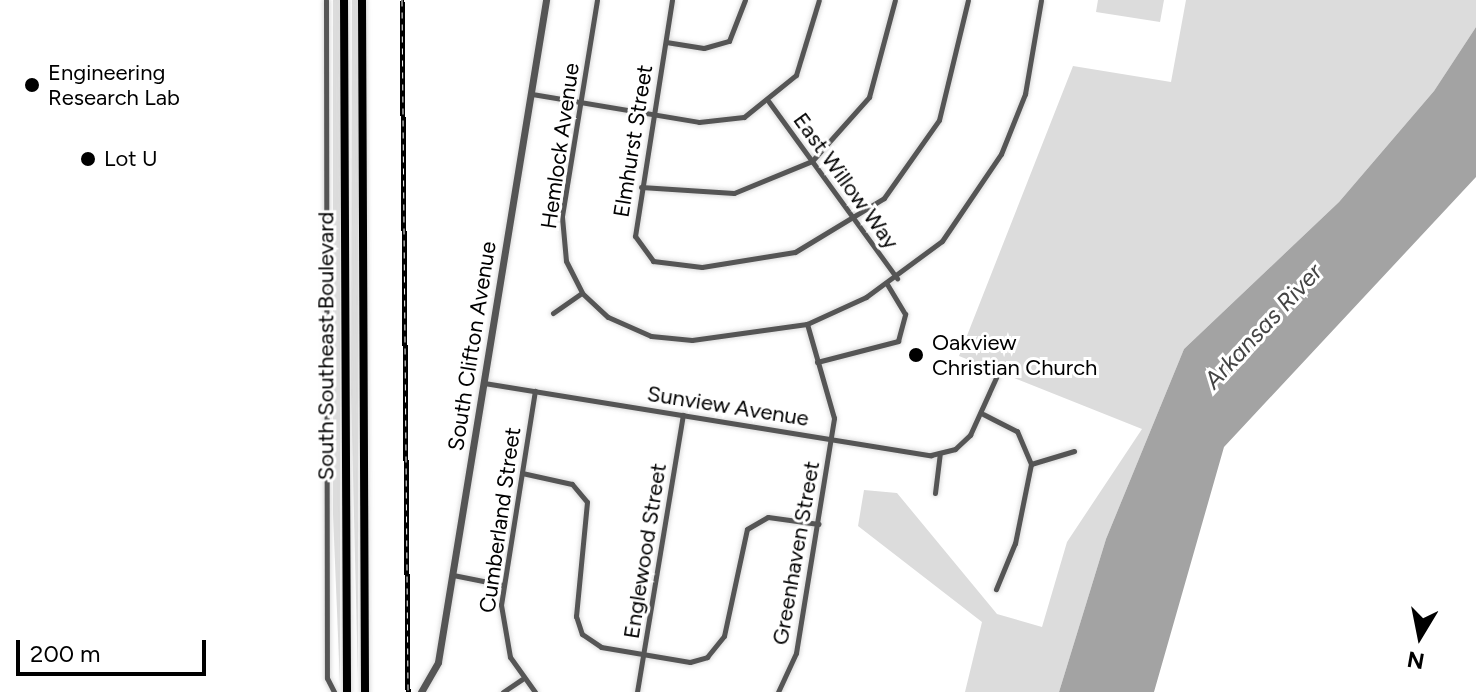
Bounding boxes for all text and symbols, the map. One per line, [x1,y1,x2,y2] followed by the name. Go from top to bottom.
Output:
[48,59,180,110] place label: Engineering Research Lab
[535,61,585,231] street label: Hemlock Avenue
[608,63,658,219] street label: Elmhurst Street
[23,76,41,94] marker: Engineering Research Lab
[788,108,904,254] street label: East Willow Way
[104,146,158,172] place label: Lot U
[79,150,97,168] marker: Lot U
[313,212,339,480] street label: South Southeast Boulevard
[442,239,502,453] street label: South Clifton Avenue
[1198,258,1328,394] water label: Arkansas River
[932,329,1097,380] place label: Oakview Christian Church
[907,346,925,364] marker: Oakview Christian Church
[645,380,811,432] street label: Sunview Avenue
[474,425,526,615] street label: Cumberland Street
[767,459,825,647] street label: Greenhaven Street
[618,461,672,641] street label: Englewood Street
[1380,596,1460,676] north arrow
[20,624,210,674] scale bar
[30,639,101,668] text: 200 m
[1405,645,1426,675] text: N

